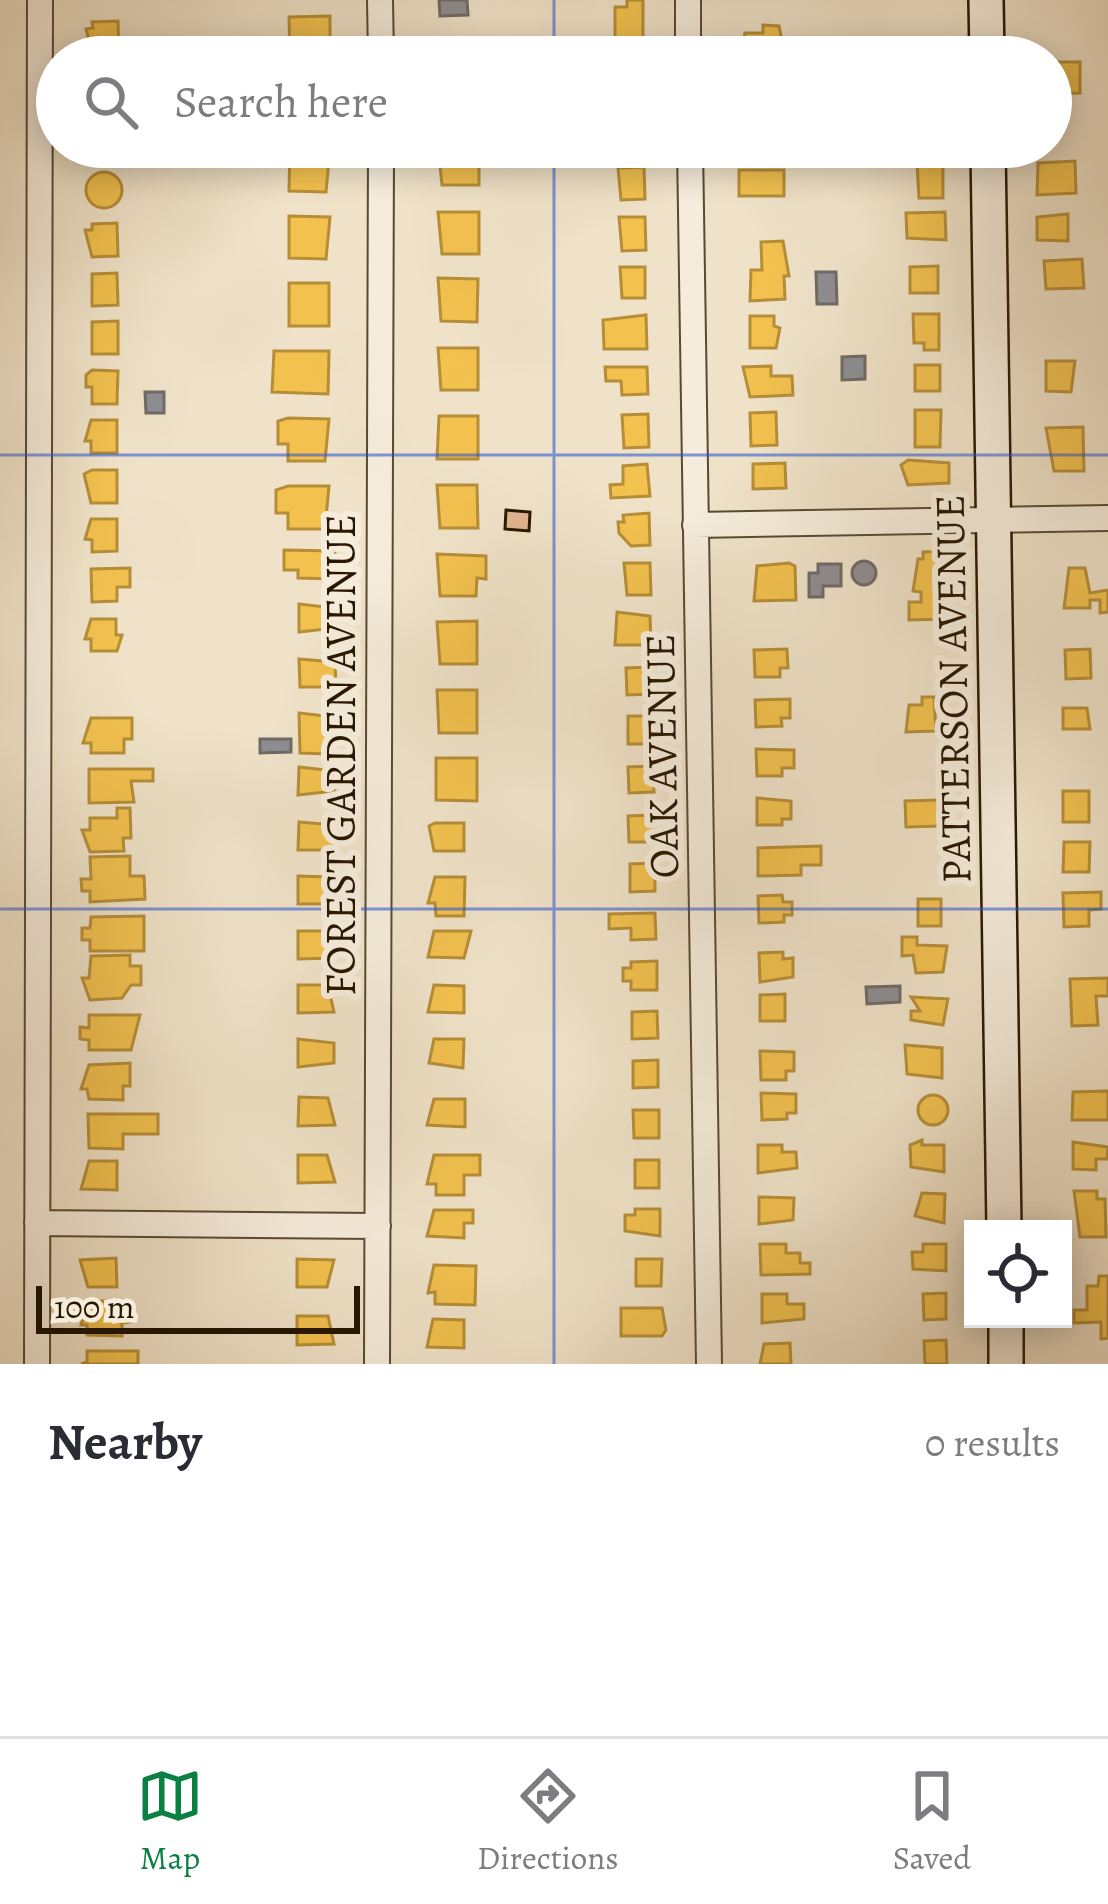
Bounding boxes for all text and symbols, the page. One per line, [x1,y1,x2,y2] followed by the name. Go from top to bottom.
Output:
[36,36,1072,168] search box
[78,69,144,135] icon: search
[174,71,388,133] text: Search here
[921,494,984,884] street label: PATTERSON AVENUE
[312,514,369,996] street label: FOREST GARDEN AVENUE
[631,633,692,879] street label: OAK AVENUE
[964,1220,1072,1328] map controls
[964,1220,1072,1328] button: locate
[36,1280,360,1333] scale bar
[54,1284,134,1329] text: 100 m
[48,1407,202,1477] text: Nearby
[925,1416,1060,1469] text: 0 results
[137,1763,203,1880] tab: Map
[477,1763,619,1880] tab: Directions
[893,1763,971,1880] tab: Saved

